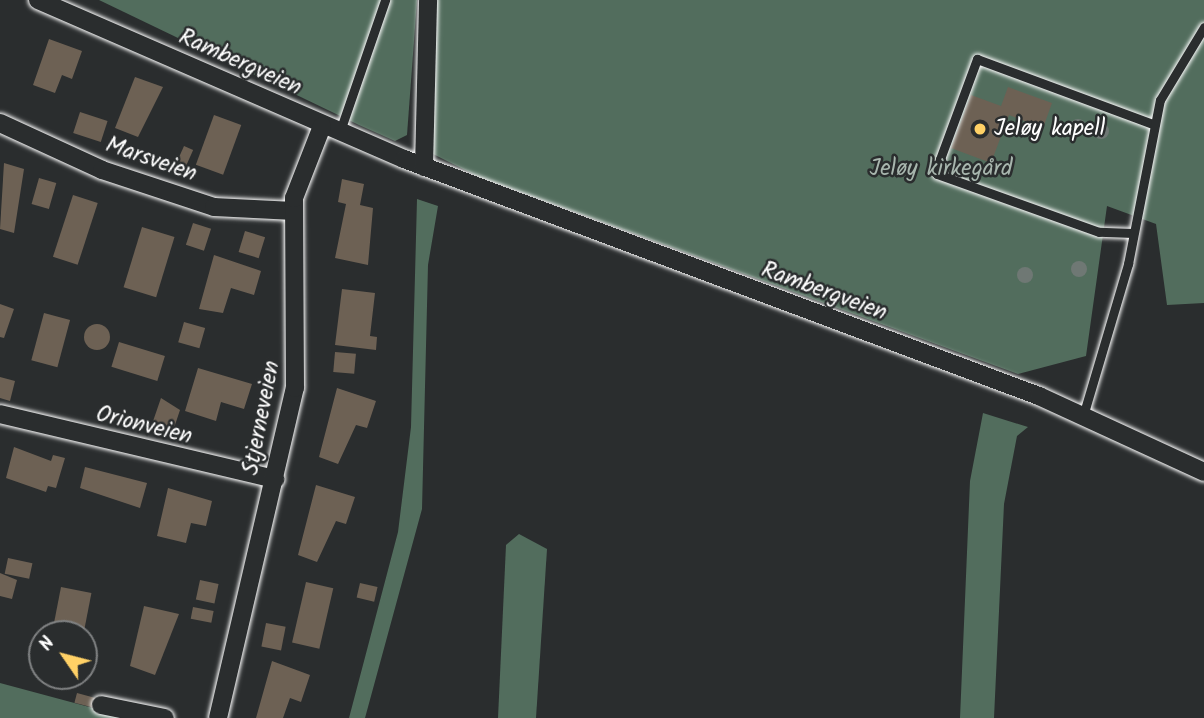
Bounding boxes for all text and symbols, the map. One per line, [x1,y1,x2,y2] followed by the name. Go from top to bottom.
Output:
[174,24,306,102] street label: Rambergveien
[994,115,1105,143] place label: Jeløy kapell
[972,121,988,137] marker: Jeløy kapell
[102,132,200,188] street label: Marsveien
[869,155,1013,183] park label: Jeløy kirkegård
[757,257,891,327] street label: Rambergveien
[237,359,287,477] street label: Stjerneveien
[93,401,195,451] street label: Orionveien
[28,620,98,690] north arrow
[32,631,63,658] text: N

